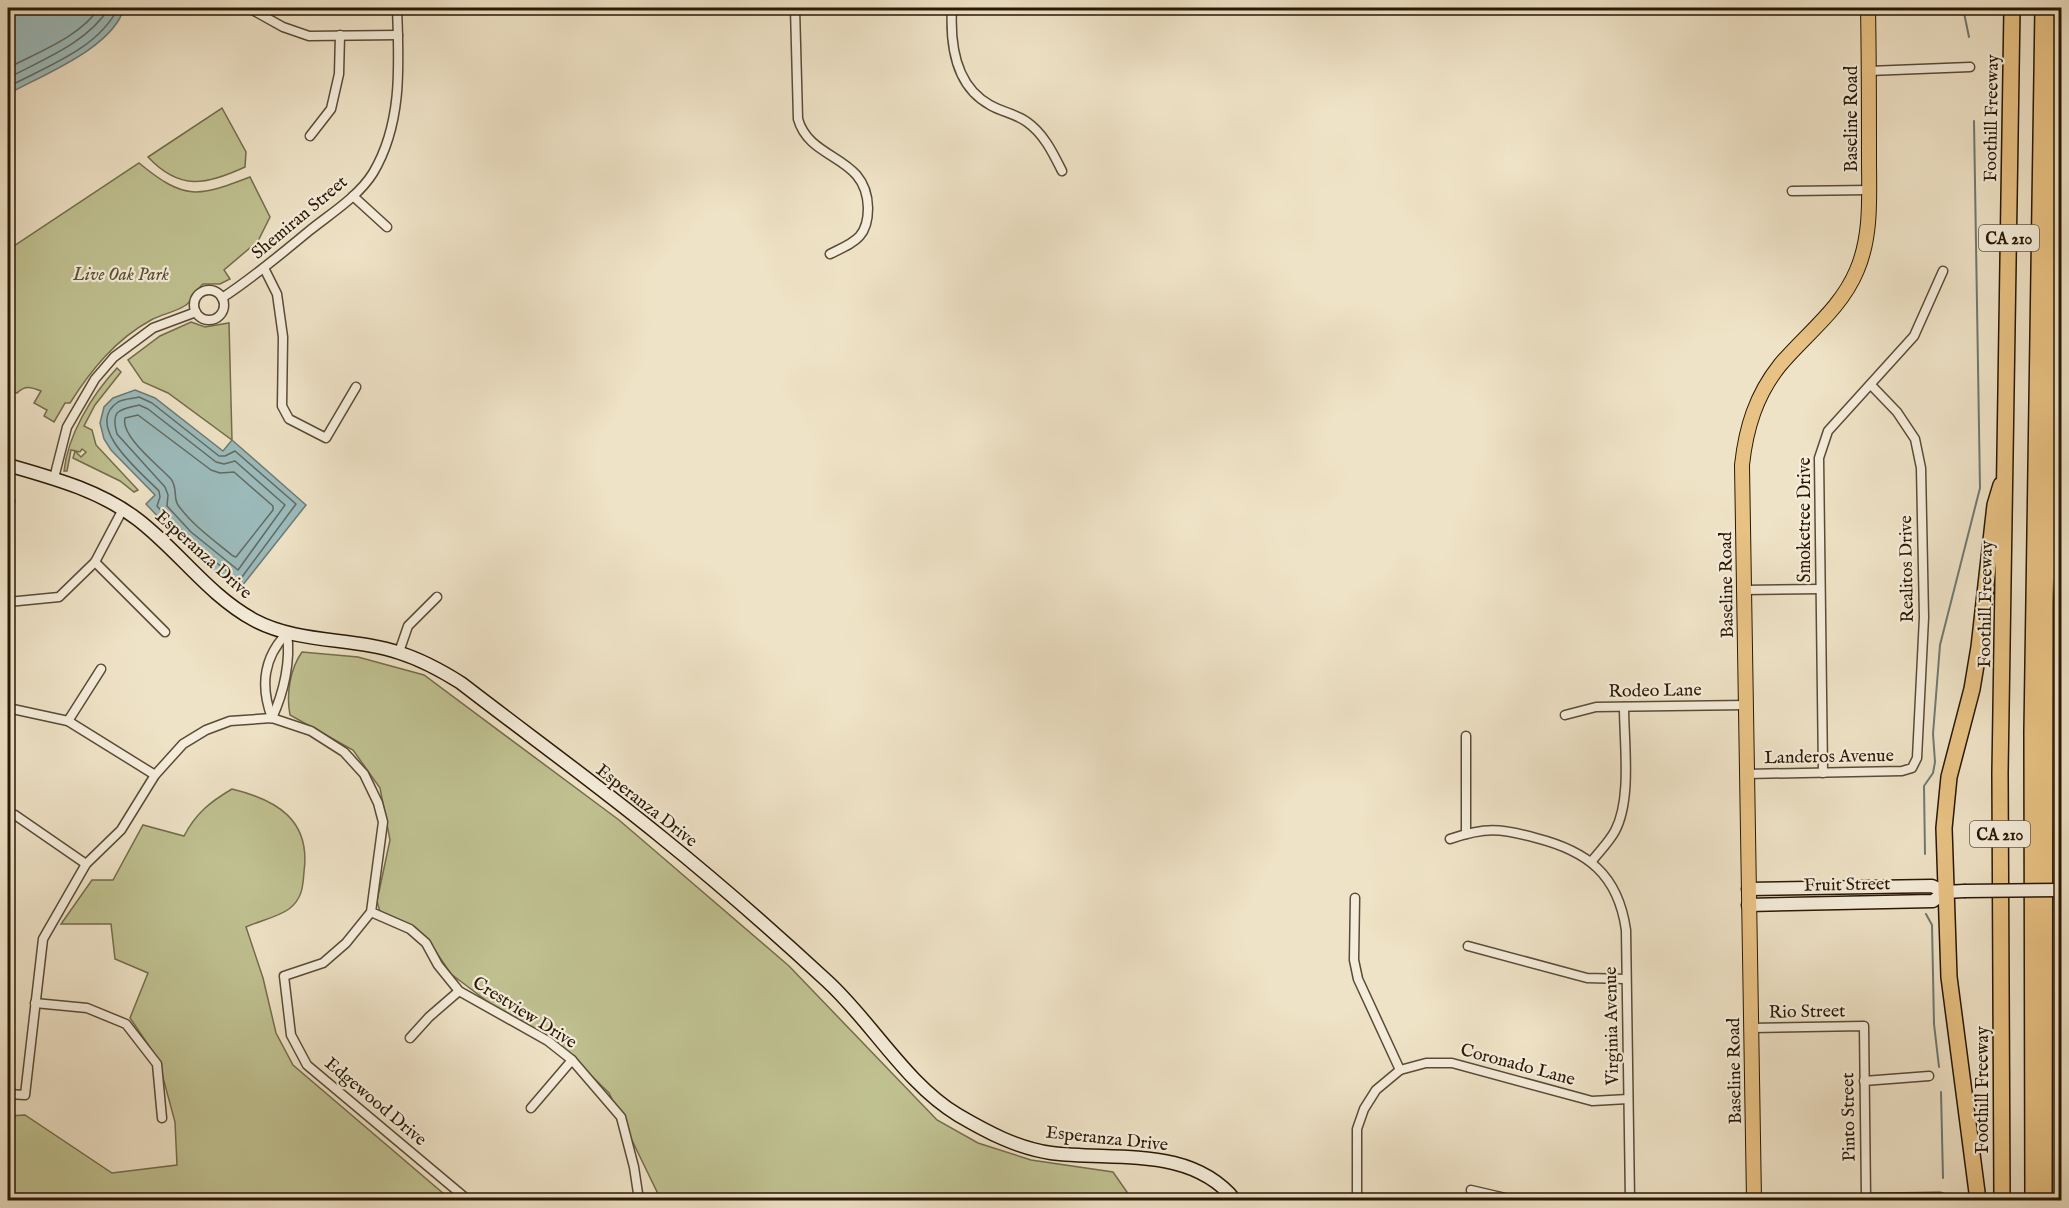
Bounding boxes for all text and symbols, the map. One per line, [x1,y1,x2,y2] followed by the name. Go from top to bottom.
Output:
[1980,54,2005,182] street label: Foothill Freeway
[1841,65,1864,172] street label: Baseline Road
[247,171,353,265] street label: Shemiran Street
[1979,225,2039,251] road number: CA 210
[72,264,169,287] park label: Live Oak Park
[1794,457,1817,583] street label: Smoketree Drive
[150,505,256,605] street label: Esperanza Drive
[1895,515,1920,623] street label: Realitos Drive
[1715,531,1740,638] street label: Baseline Road
[1974,540,1999,668] street label: Foothill Freeway
[1608,679,1702,704] street label: Rodeo Lane
[1764,745,1894,770] street label: Landeros Avenue
[591,759,702,853] street label: Esperanza Drive
[1970,821,2030,847] road number: CA 210
[1803,873,1891,898] street label: Fruit Street
[1600,966,1625,1087] street label: Virginia Avenue
[468,972,581,1055] street label: Crestview Drive
[1768,1000,1846,1025] street label: Rio Street
[1723,1017,1748,1124] street label: Baseline Road
[1972,1026,1995,1154] street label: Foothill Freeway
[1458,1039,1577,1092] street label: Coronado Lane
[319,1053,431,1152] street label: Edgewood Drive
[1837,1072,1862,1162] street label: Pinto Street
[1045,1122,1169,1157] street label: Esperanza Drive

